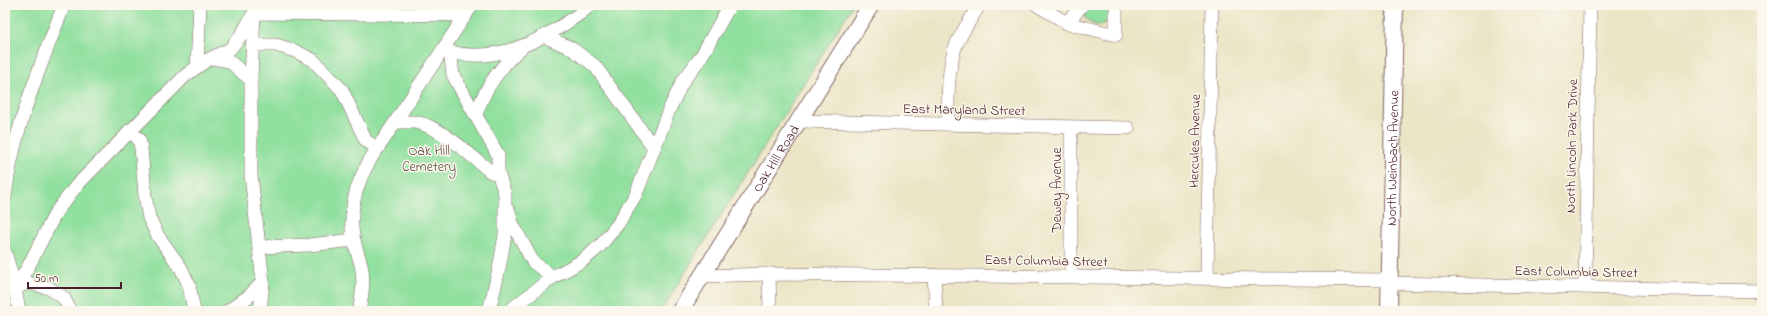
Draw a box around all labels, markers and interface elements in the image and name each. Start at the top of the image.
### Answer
street label: North Lincoln Park Drive [1561,78,1584,213]
street label: North Weinbach Avenue [1382,89,1405,226]
street label: Hercules Avenue [1184,93,1207,188]
street label: East Maryland Street [902,99,1026,123]
street label: Oak Hill Road [748,121,806,197]
park label: Oak Hill Cemetery [402,141,456,179]
street label: Dewey Avenue [1047,147,1069,234]
street label: East Columbia Street [984,250,1108,273]
street label: East Columbia Street [1514,261,1638,284]
scale bar [28,264,121,290]
text: 50 m [34,270,58,288]

